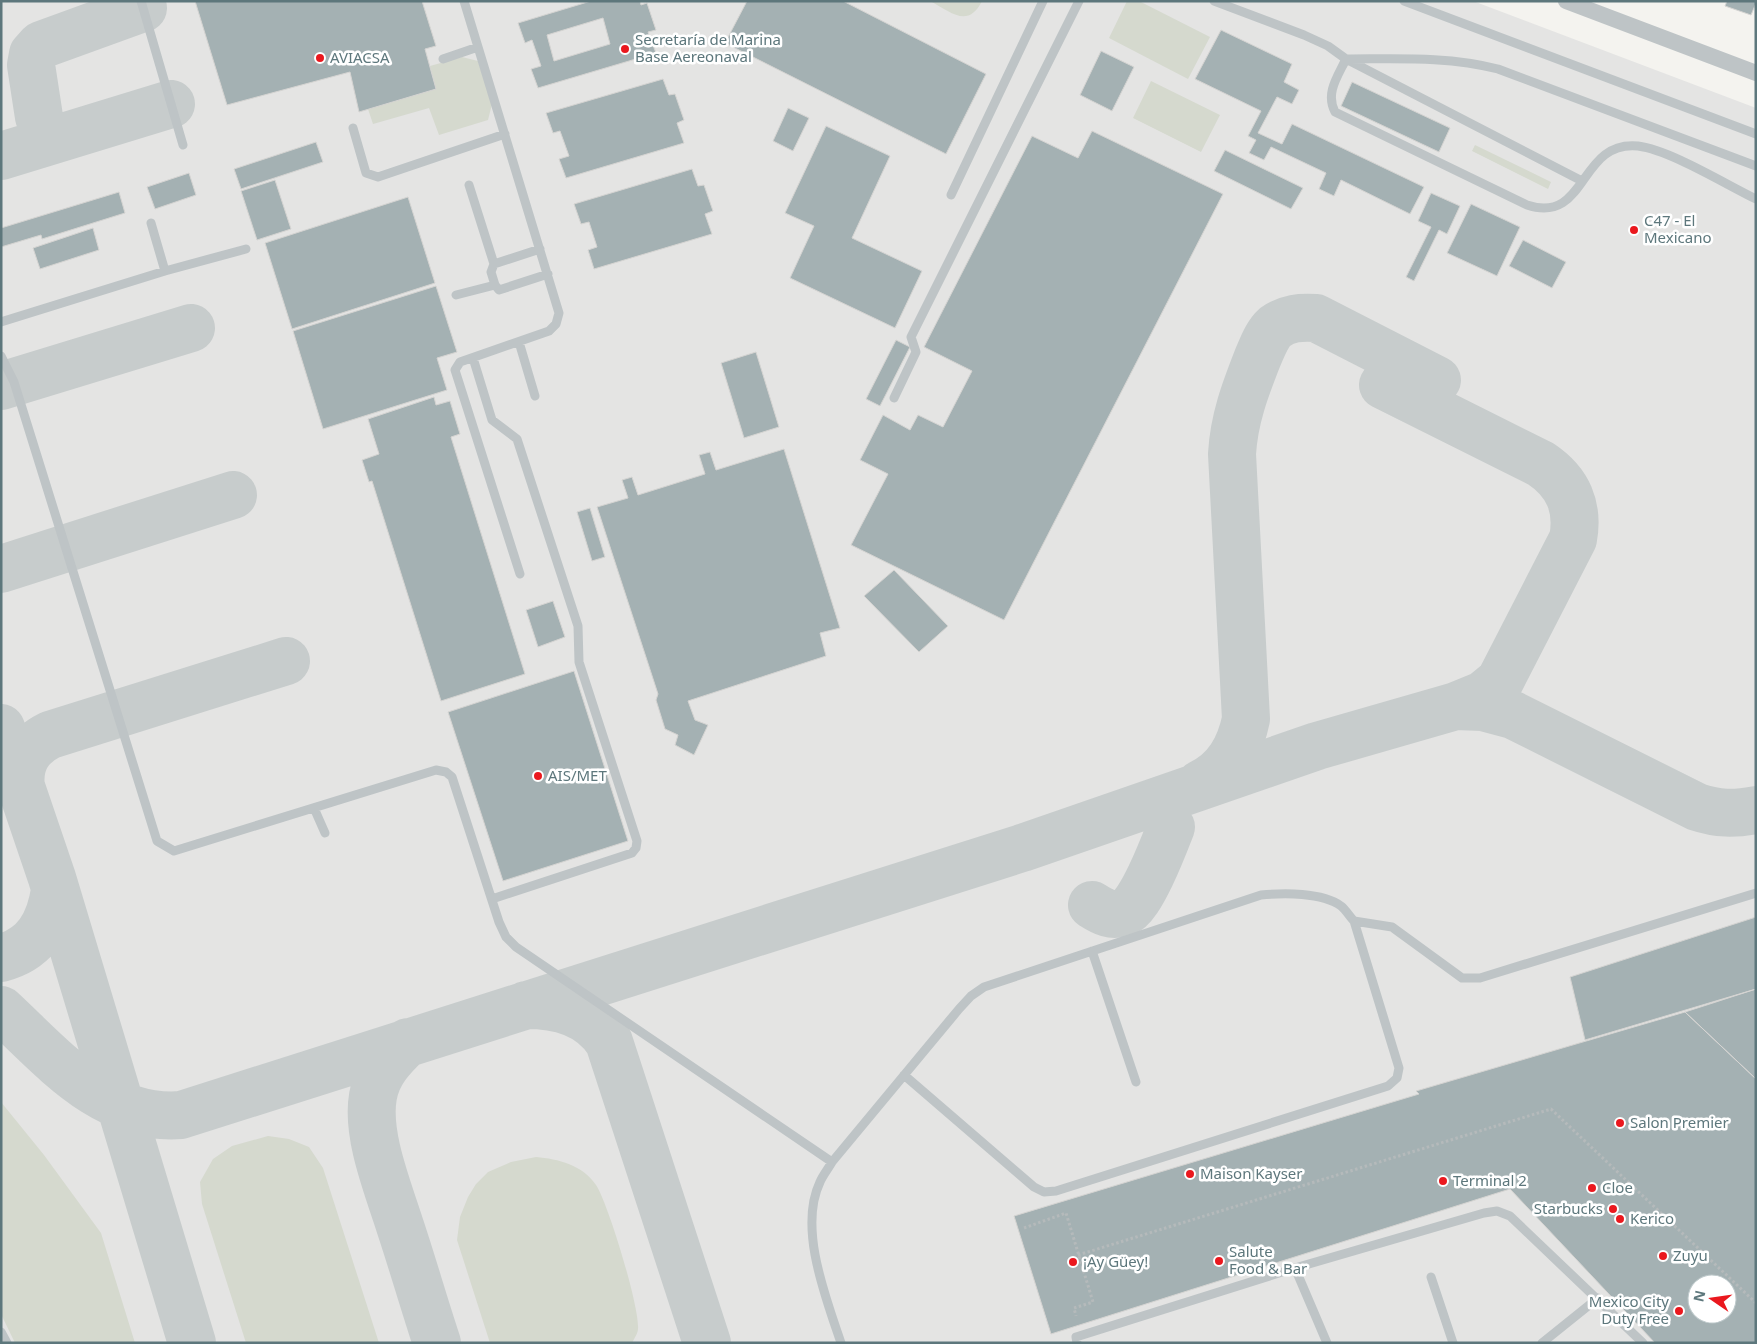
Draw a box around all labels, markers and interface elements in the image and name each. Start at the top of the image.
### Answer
place label: Secretaría de Marina Base Aereonaval [635,29,781,66]
marker: Secretaría de Marina Base Aereonaval [619,43,631,55]
place label: AVIACSA [330,47,390,67]
marker: AVIACSA [314,52,326,64]
place label: C47 - El Mexicano [1644,210,1712,247]
marker: C47 - El Mexicano [1628,224,1640,236]
place label: AIS/MET [548,765,607,785]
marker: AIS/MET [532,770,544,782]
place label: Salon Premier [1630,1112,1729,1132]
marker: Salon Premier [1614,1117,1626,1129]
place label: Maison Kayser [1200,1163,1303,1183]
marker: Maison Kayser [1184,1168,1196,1180]
place label: Terminal 2 [1453,1170,1527,1190]
marker: Terminal 2 [1437,1175,1449,1187]
place label: Cloe [1602,1177,1633,1197]
marker: Cloe [1586,1182,1598,1194]
place label: Starbucks [1534,1198,1603,1218]
marker: Starbucks [1607,1203,1619,1215]
place label: Kerico [1630,1208,1674,1228]
marker: Kerico [1614,1213,1626,1225]
place label: Salute Food & Bar [1229,1241,1307,1278]
place label: Zuyu [1673,1245,1708,1265]
marker: Zuyu [1657,1250,1669,1262]
place label: ¡Ay Güey! [1083,1251,1148,1271]
marker: Salute Food & Bar [1213,1255,1225,1267]
marker: ¡Ay Güey! [1067,1256,1079,1268]
north arrow [1687,1274,1737,1324]
text: N [1688,1288,1709,1304]
place label: Mexico City Duty Free [1589,1291,1669,1328]
marker: Mexico City Duty Free [1673,1305,1685,1317]

